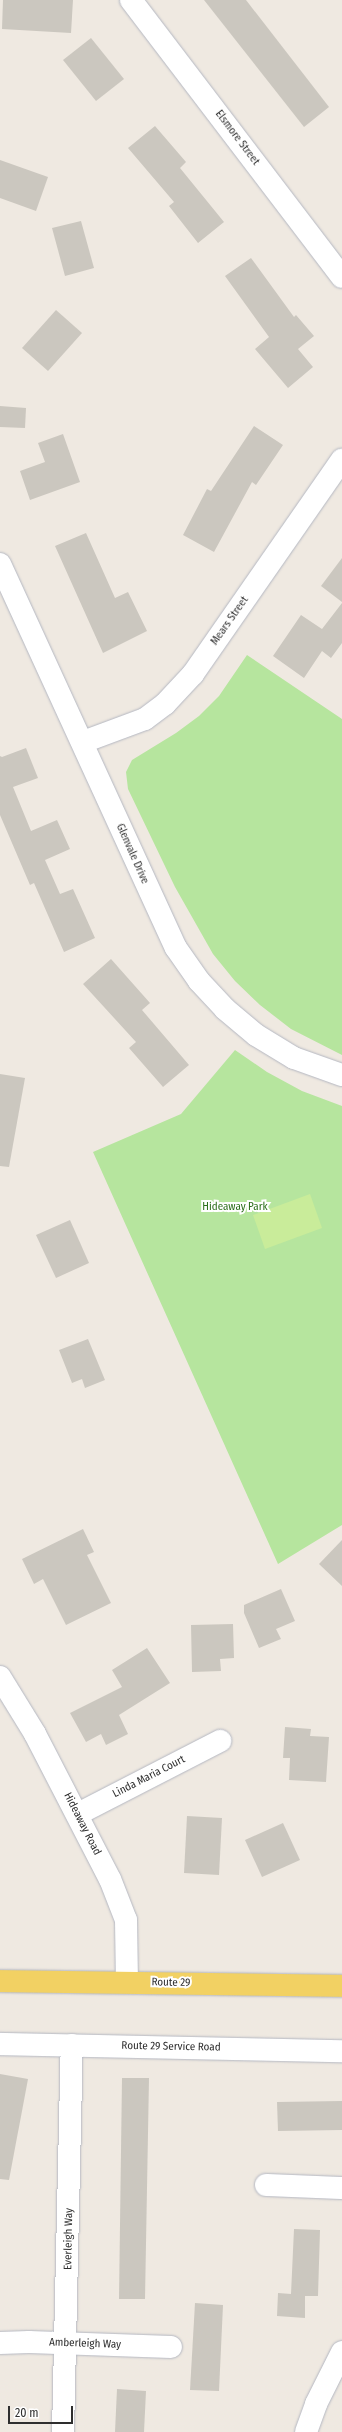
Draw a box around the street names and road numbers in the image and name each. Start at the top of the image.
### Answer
street label: Elsmore Street [212,108,262,168]
street label: Mears Street [208,594,252,648]
street label: Glenvale Drive [113,822,151,886]
street label: Linda Maria Court [111,1753,187,1801]
street label: Hideaway Road [61,1790,103,1858]
street label: Route 29 [151,1976,191,1990]
street label: Route 29 Service Road [121,2040,221,2054]
street label: Everleigh Way [62,2208,76,2270]
street label: Amberleigh Way [49,2336,121,2352]

